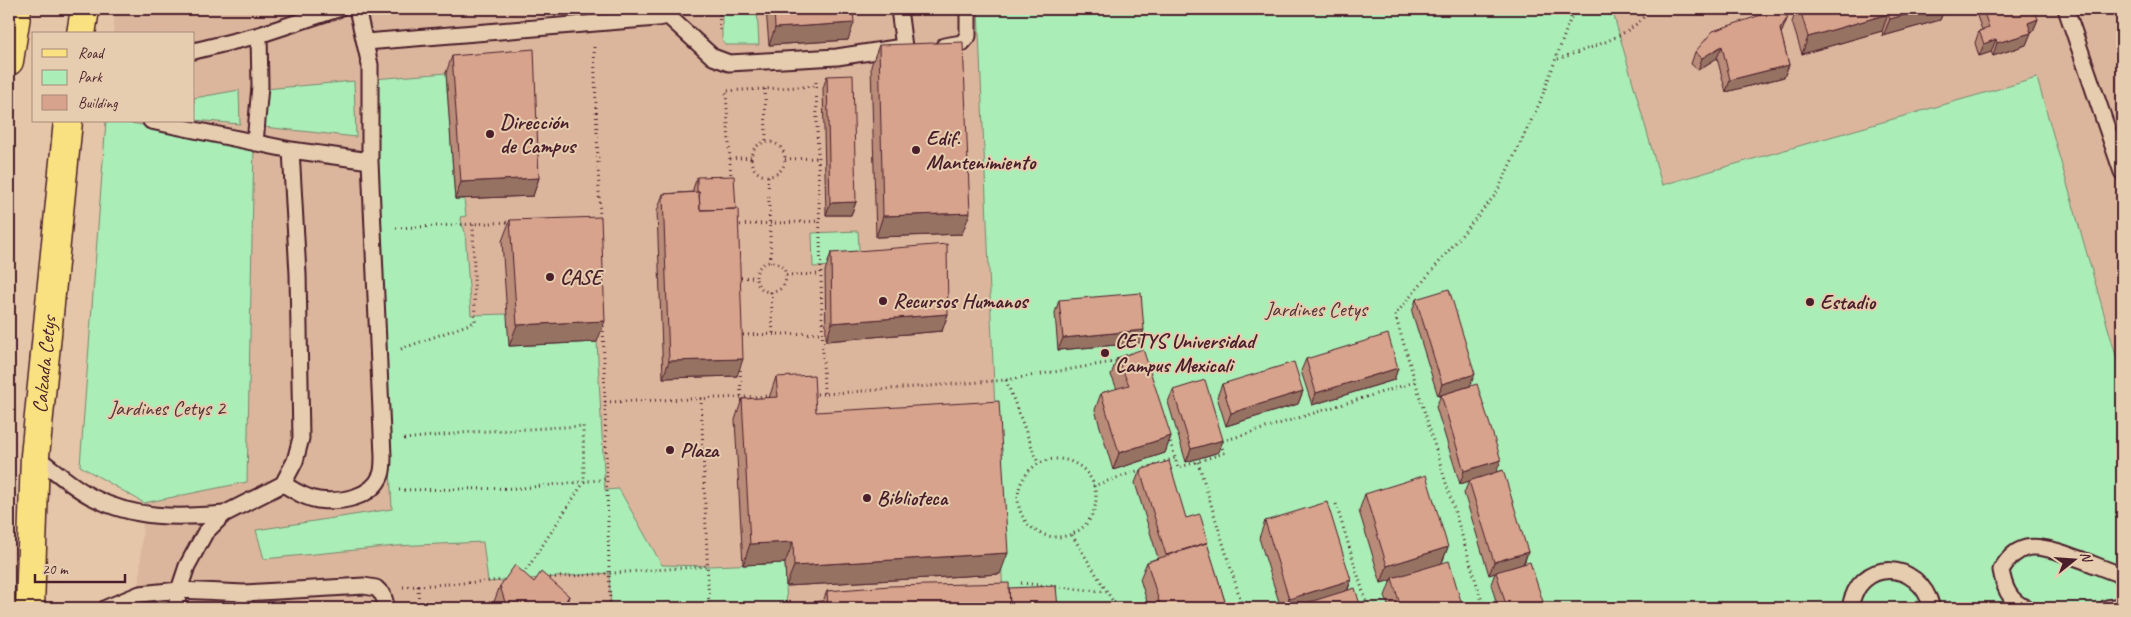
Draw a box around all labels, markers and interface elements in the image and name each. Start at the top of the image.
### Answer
legend [32,32,195,122]
text: Road [78,44,105,63]
text: Park [78,68,103,87]
text: Building [78,94,118,113]
place label: Dirección de Campus [500,109,578,159]
place label: Edif. Mantenimiento [926,125,1037,175]
marker: Dirección de Campus [484,128,496,140]
marker: Edif. Mantenimiento [910,144,922,156]
place label: CASE [560,264,604,290]
marker: CASE [544,271,556,283]
place label: Recursos Humanos [893,288,1030,314]
place label: Estadio [1820,289,1876,315]
marker: Recursos Humanos [877,295,889,307]
park label: Jardines Cetys [1264,296,1369,322]
marker: Estadio [1804,296,1816,308]
street label: Calzada Cetys [26,313,62,414]
place label: CETYS Universidad Campus Mexicali [1115,328,1258,378]
marker: CETYS Universidad Campus Mexicali [1099,347,1111,359]
park label: Jardines Cetys 2 [108,395,227,421]
place label: Plaza [680,437,720,463]
marker: Plaza [664,444,676,456]
place label: Biblioteca [877,485,949,511]
marker: Biblioteca [861,492,873,504]
north arrow [2048,534,2098,584]
text: N [2077,550,2096,565]
scale bar [35,552,125,584]
text: 20 m [42,560,69,579]

